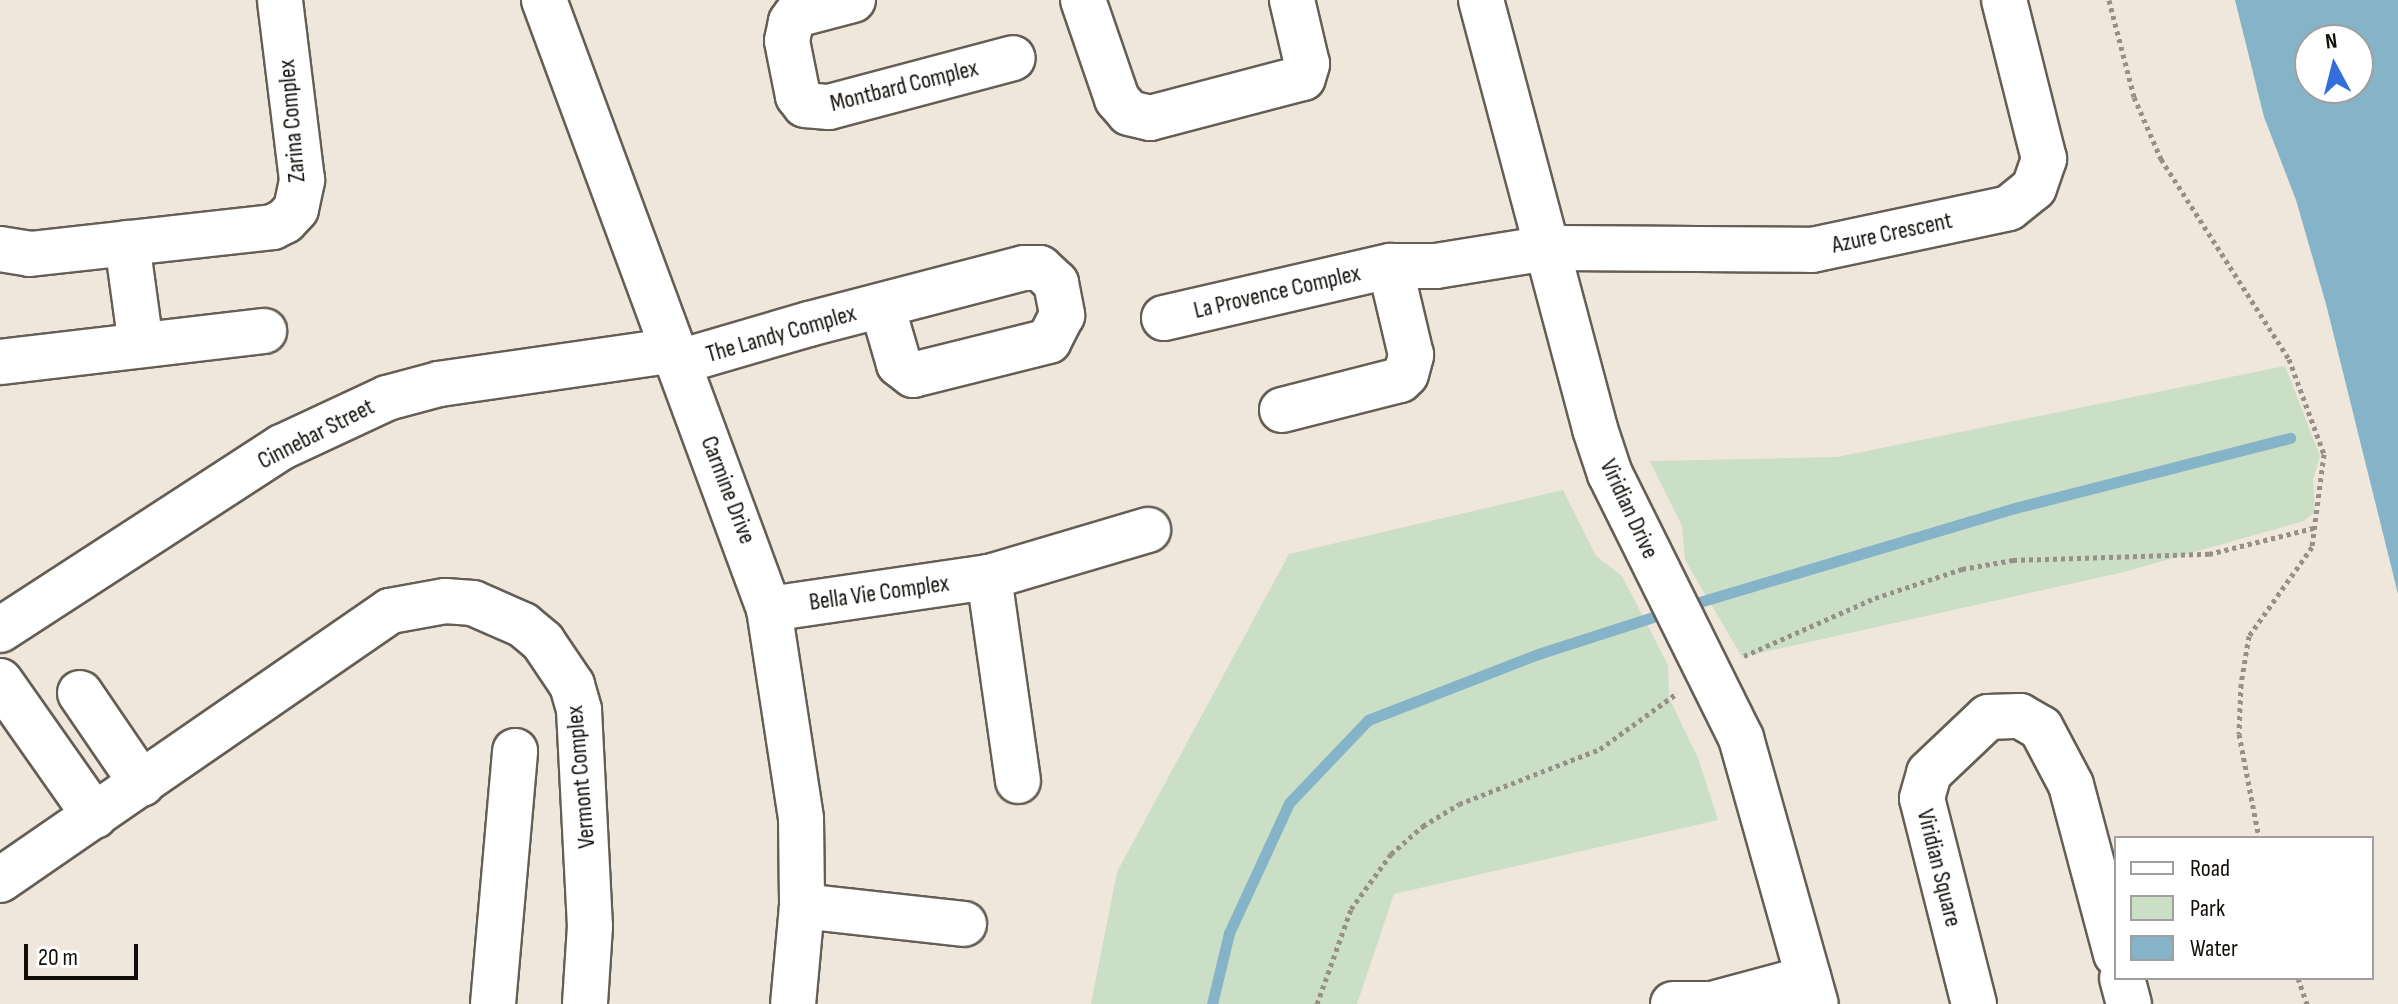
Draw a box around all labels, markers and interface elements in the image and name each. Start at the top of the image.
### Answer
north arrow [2294,24,2374,104]
text: N [2324,28,2339,56]
street label: Montbard Complex [827,54,981,118]
street label: Zarina Complex [272,58,312,184]
street label: Azure Crescent [1829,206,1955,260]
street label: La Provence Complex [1191,259,1363,325]
street label: The Landy Complex [703,299,859,369]
street label: Cinnebar Street [253,392,379,476]
street label: Carmine Drive [694,432,762,548]
street label: Viridian Drive [1593,455,1665,563]
street label: Bella Vie Complex [807,569,951,617]
street label: Vermont Complex [560,704,602,850]
street label: Viridian Square [1911,806,1967,930]
legend [2114,836,2374,980]
text: Road [2190,854,2230,883]
text: Park [2190,894,2225,923]
scale bar [28,928,142,978]
text: Water [2190,934,2238,963]
text: 20 m [38,943,78,972]

